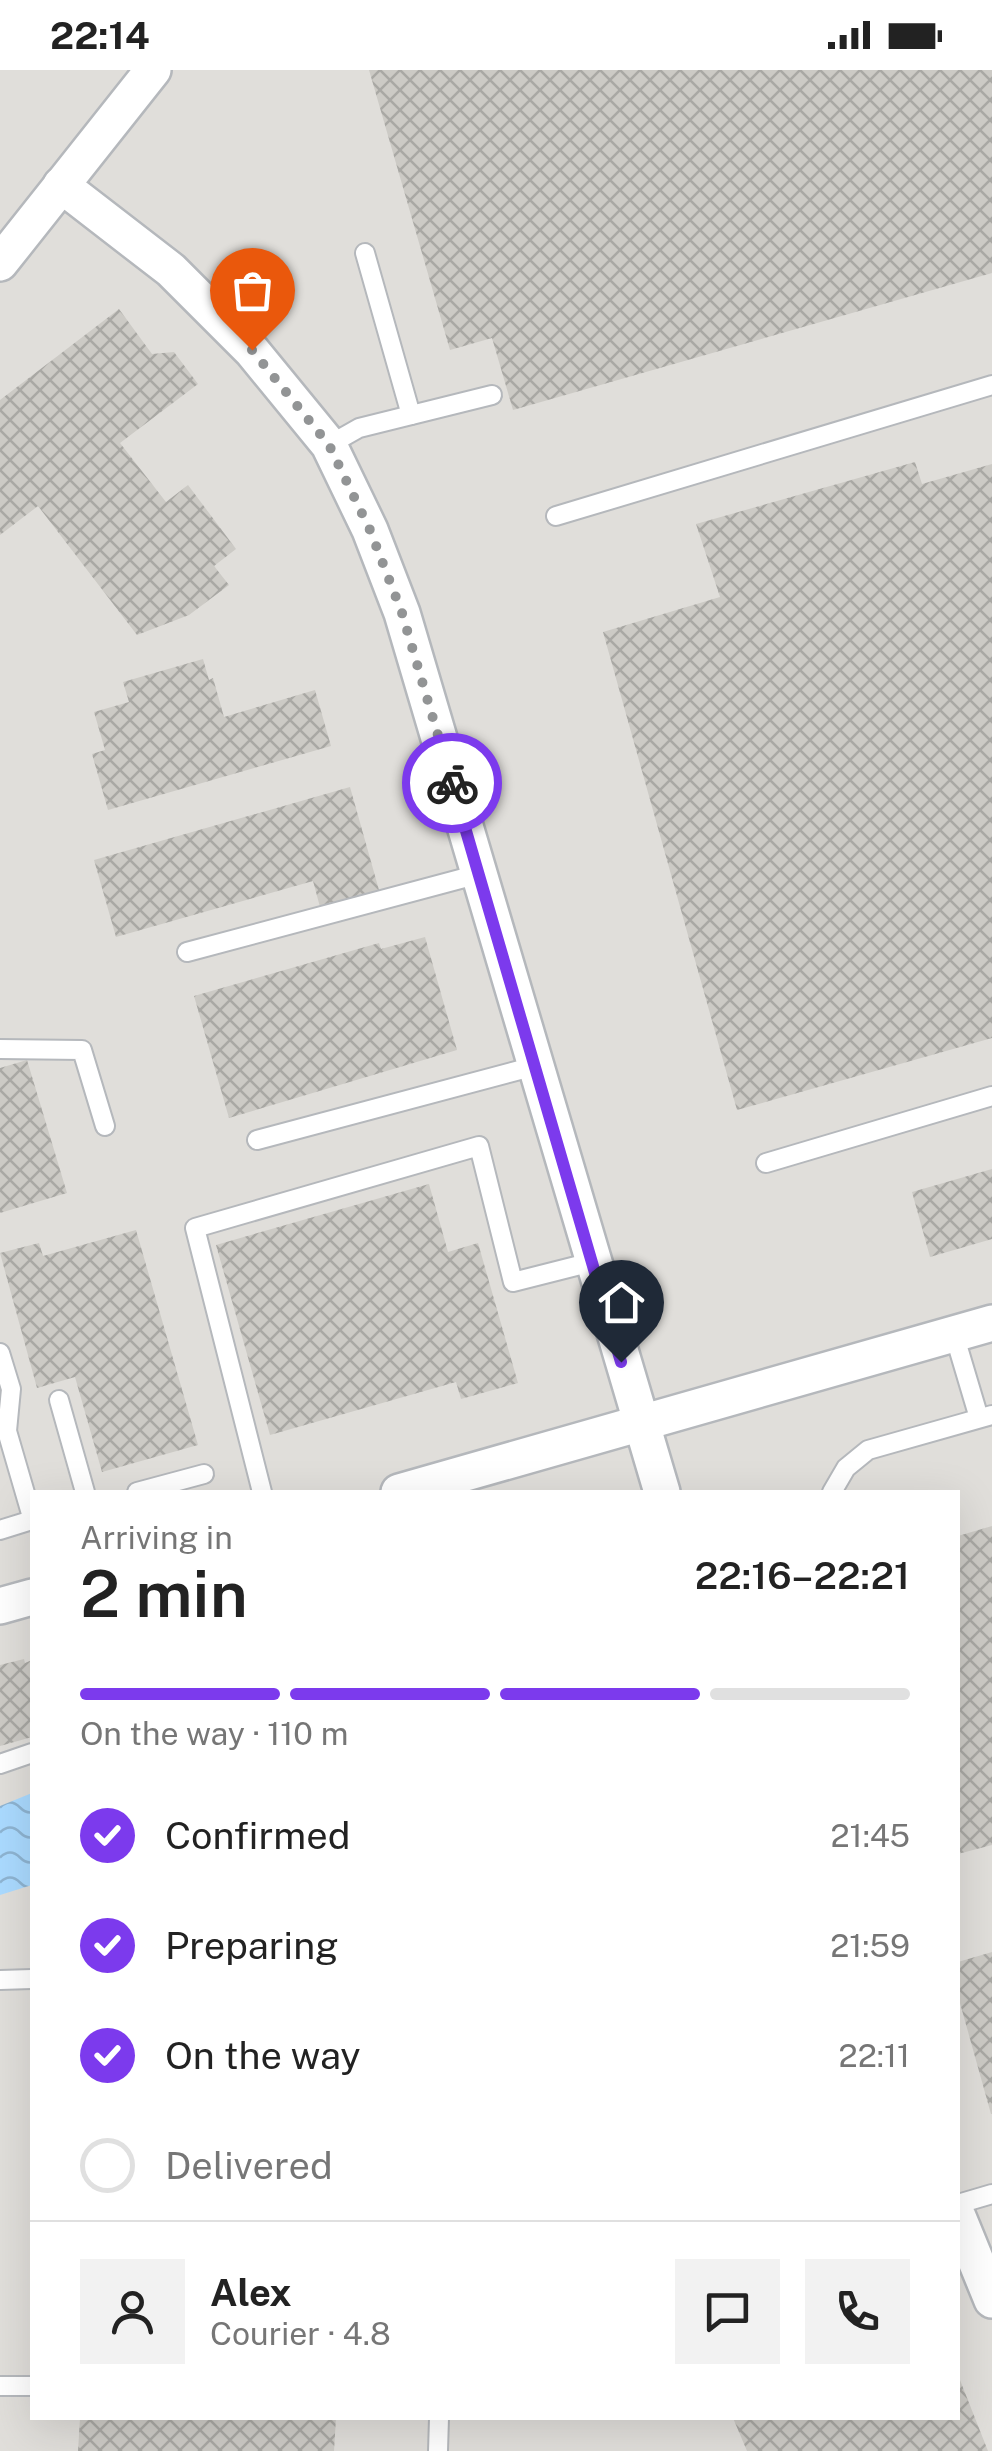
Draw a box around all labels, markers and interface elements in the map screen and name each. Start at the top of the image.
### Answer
text: 22:14 [50,13,150,58]
pin [210,248,295,351]
icon: bag [225,263,280,318]
courier [402,733,502,833]
icon: bike [425,756,480,811]
pin [579,1260,664,1363]
icon: home [594,1275,649,1330]
text: Arriving in [80,1519,233,1556]
text: 22:16–22:21 [695,1553,910,1598]
text: 2 min [80,1555,248,1632]
text: On the way · 110 m [80,1715,348,1752]
icon: check [80,1808,135,1863]
text: Confirmed [165,1813,350,1858]
text: 21:45 [831,1817,910,1854]
icon: check [80,1918,135,1973]
text: Preparing [165,1923,339,1968]
text: 21:59 [830,1927,910,1964]
icon: check [80,2028,135,2083]
text: On the way [165,2033,361,2078]
text: 22:11 [839,2037,910,2074]
text: Delivered [165,2143,333,2188]
button: person [80,2259,185,2364]
button: chat [675,2259,780,2364]
button: phone [805,2259,910,2364]
text: Alex [210,2270,292,2315]
text: Courier · 4.8 [210,2315,391,2352]

